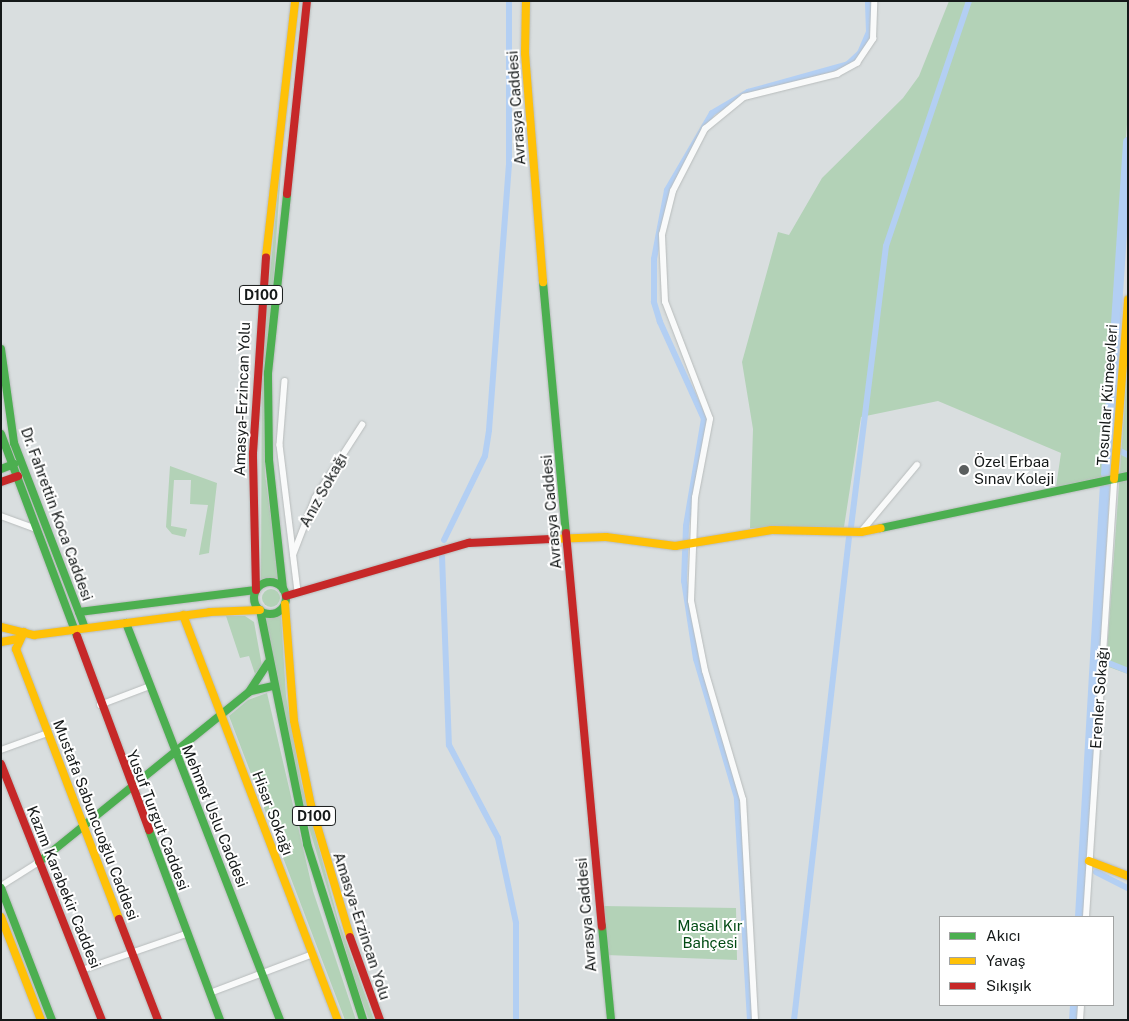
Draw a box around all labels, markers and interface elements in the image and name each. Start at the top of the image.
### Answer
street label: Avrasya Caddesi [503,50,529,166]
road number: D100 [238,284,284,306]
street label: Amasya-Erzincan Yolu [230,322,254,476]
street label: Tosunlar Kümeevleri [1093,324,1121,466]
street label: Dr. Fahrettin Koca Caddesi [17,425,97,603]
street label: Anız Sokağı [295,450,351,530]
place label: Özel Erbaa Sınav Koleji [974,452,1054,487]
street label: Avrasya Caddesi [537,454,565,570]
marker: Özel Erbaa Sınav Koleji [958,464,970,476]
street label: Erenler Sokağı [1086,646,1112,750]
street label: Mustafa Sabuncuoğlu Caddesi [49,717,143,923]
street label: Mehmet Uslu Caddesi [178,742,252,890]
street label: Yusuf Turgut Caddesi [123,747,193,893]
street label: Hisar Sokağı [249,768,297,858]
street label: Kazım Karabekir Caddesi [23,803,105,971]
road number: D100 [292,804,336,828]
street label: Amasya-Erzincan Yolu [330,850,394,1002]
street label: Avrasya Caddesi [572,857,600,973]
park label: Masal Kır Bahçesi [677,916,743,951]
legend [939,916,1114,1006]
text: Akıcı [986,927,1020,944]
text: Yavaş [986,952,1025,969]
text: Sıkışık [986,977,1032,994]

